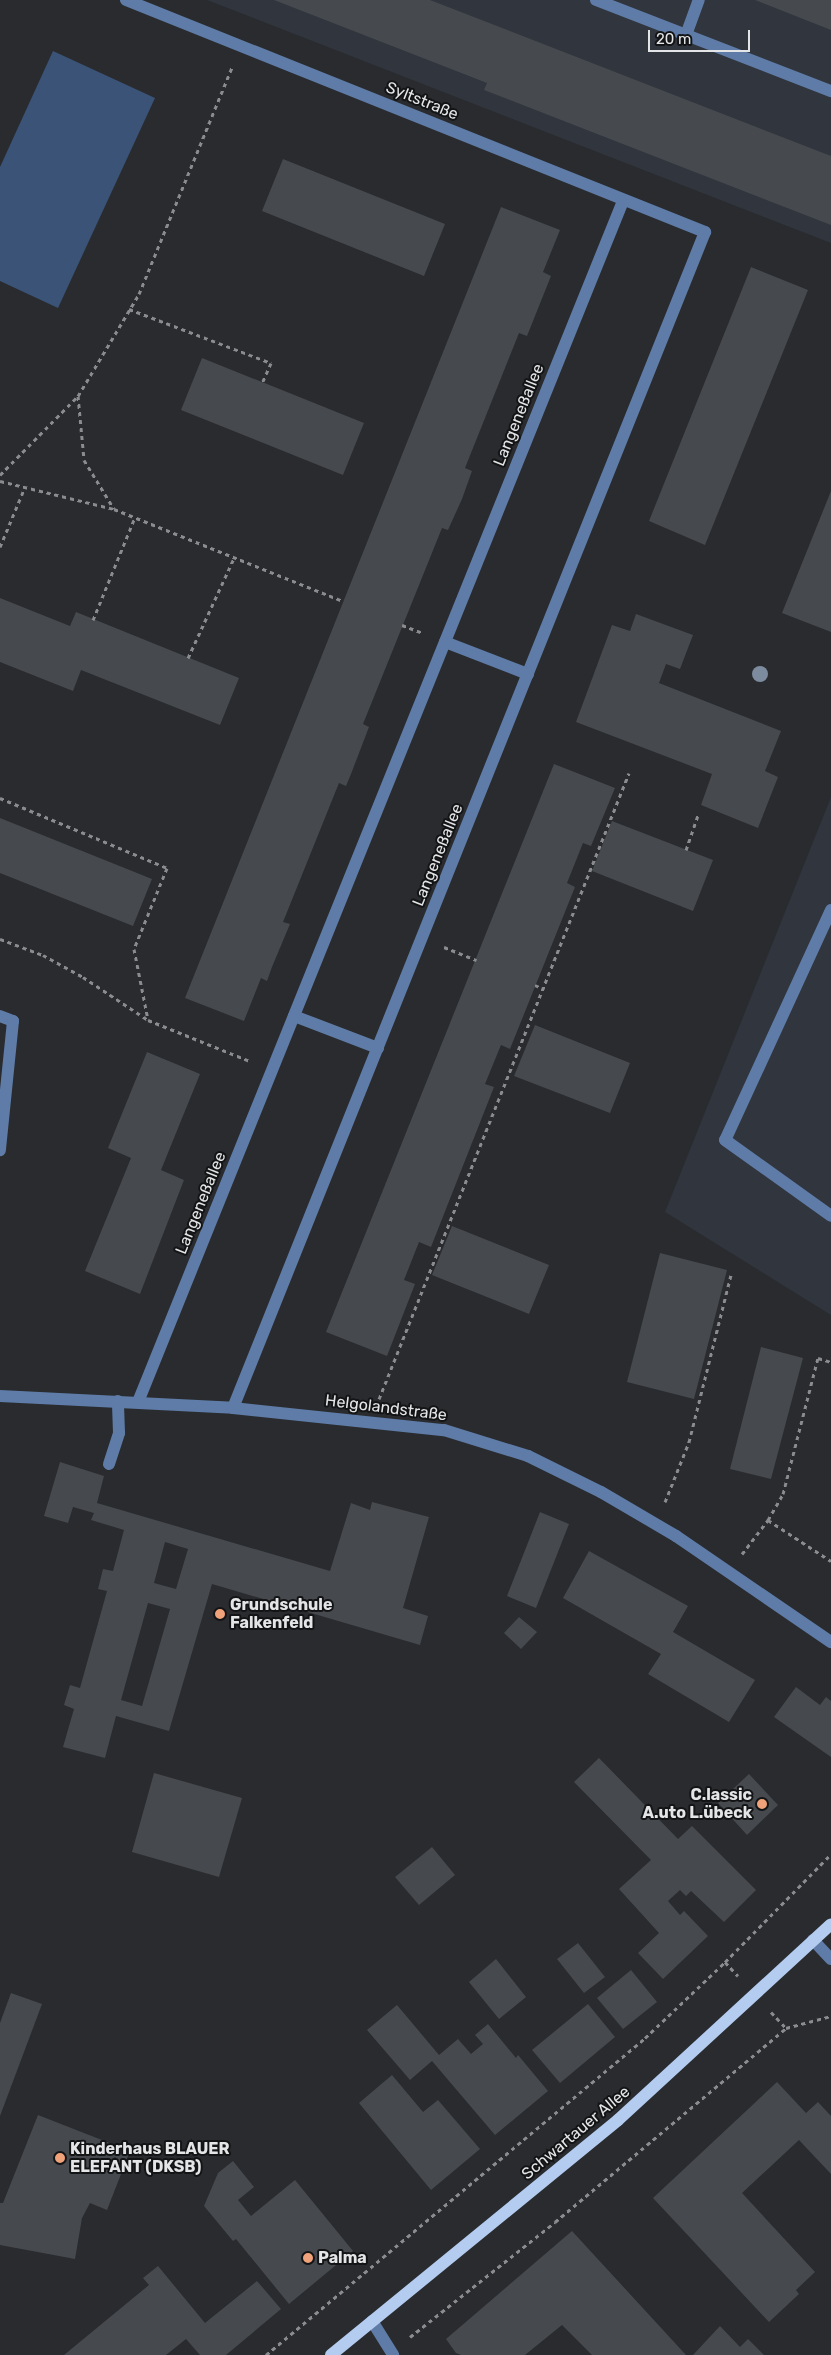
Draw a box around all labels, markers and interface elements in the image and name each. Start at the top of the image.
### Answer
scale bar [651,20,754,52]
text: 20 m [656,30,691,48]
street label: Syltstraße [383,78,461,124]
street label: Langeneßallee [490,361,548,469]
street label: Langeneßallee [409,801,467,909]
street label: Langeneßallee [172,1149,230,1257]
street label: Helgolandstraße [324,1391,448,1425]
place label: Grundschule Falkenfeld [230,1595,332,1633]
marker: Grundschule Falkenfeld [214,1608,226,1620]
place label: C.lassic A.uto L.übeck [642,1785,752,1823]
marker: C.lassic A.uto L.übeck [756,1798,768,1810]
street label: Schwartauer Allee [518,2082,634,2184]
place label: Kinderhaus BLAUER ELEFANT (DKSB) [70,2139,230,2177]
marker: Kinderhaus BLAUER ELEFANT (DKSB) [54,2152,66,2164]
place label: Palma [318,2248,367,2268]
marker: Palma [302,2252,314,2264]

